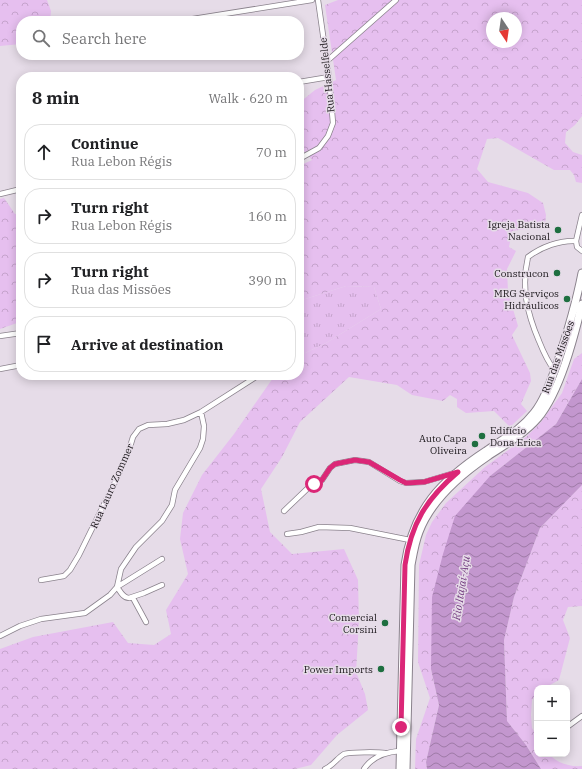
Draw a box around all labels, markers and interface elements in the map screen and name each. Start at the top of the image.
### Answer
north arrow [486,12,522,48]
search box [16,16,304,60]
icon: search [30,27,52,49]
text: Search here [62,29,147,48]
street label: Rua Hasselfelde [317,37,337,113]
text: 8 min [32,87,80,109]
text: Walk · 620 m [209,90,288,107]
text: Continue [71,134,138,153]
icon: ahead [33,141,55,163]
text: 70 m [256,144,287,161]
text: Rua Lebon Régis [71,153,172,170]
text: Turn right [71,198,149,217]
icon: right [33,205,55,227]
text: 160 m [248,208,287,225]
text: Rua Lebon Régis [71,217,172,234]
place label: Igreja Batista Nacional [488,218,551,243]
marker: Igreja Batista Nacional [553,225,563,235]
text: Turn right [71,262,149,281]
place label: Construcon [494,267,550,280]
marker: Construcon [552,268,562,278]
icon: right [33,269,55,291]
text: 390 m [248,272,287,289]
text: Rua das Missões [71,281,171,298]
place label: MRG Serviços Hidráulicos [494,287,559,312]
marker: MRG Serviços Hidráulicos [562,294,572,304]
street label: Rua das Missões [539,319,577,395]
icon: arrive [33,333,55,355]
text: Arrive at destination [71,335,223,354]
place label: Edifício Dona Erica [490,424,542,449]
marker: Edifício Dona Erica [477,431,487,441]
place label: Auto Capa Oliveira [419,432,468,457]
marker: Auto Capa Oliveira [470,439,480,449]
street label: Rua Lauro Zommer [87,441,137,530]
route start [305,475,323,493]
water label: Rio Itajaí-Açu [449,554,473,622]
place label: Comercial Corsini [329,611,377,636]
marker: Comercial Corsini [380,618,390,628]
place label: Power Imports [304,663,373,676]
marker: Power Imports [376,664,386,674]
map controls [534,685,570,757]
button: + [534,685,570,721]
route end [392,718,410,736]
button: − [534,721,570,757]

